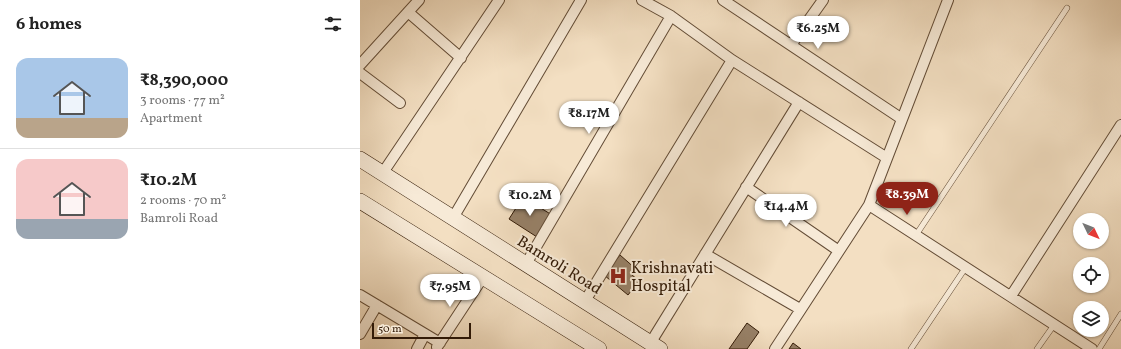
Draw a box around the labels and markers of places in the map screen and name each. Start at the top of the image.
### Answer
pin: ₹6.25M [785,16,851,50]
pin: ₹8.17M [556,101,622,135]
pin: ₹8.39M [874,182,940,216]
pin: ₹10.2M [497,183,563,217]
pin: ₹14.4M [753,194,819,228]
place label: Krishnavati Hospital [631,258,714,298]
hospital icon: Krishnavati Hospital [608,266,628,286]
pin: ₹7.95M [417,274,483,308]

